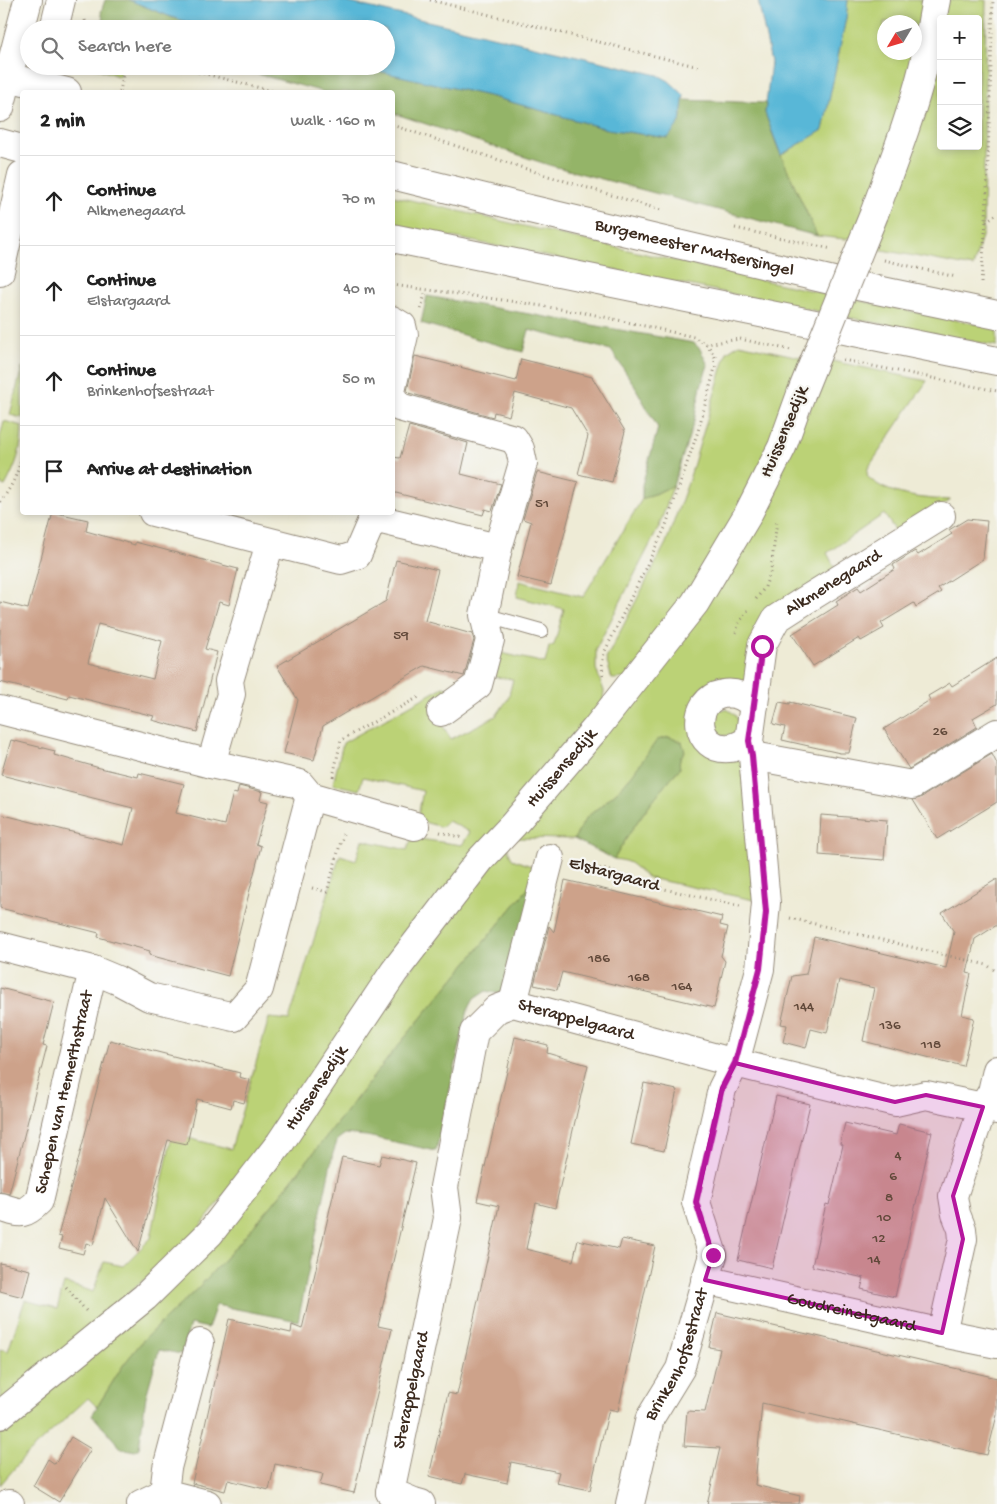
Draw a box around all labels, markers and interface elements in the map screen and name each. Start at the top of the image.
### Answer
north arrow [877,15,922,60]
map controls [937,15,982,150]
button: + [937,15,982,60]
search box [20,20,395,75]
icon: search [38,34,66,62]
text: Search here [78,36,172,59]
button: − [937,60,982,105]
button: layers [937,105,982,150]
text: 2 min [40,110,85,135]
text: Walk · 160 m [290,113,375,132]
text: Continue [87,180,156,203]
icon: ahead [40,187,68,215]
text: 70 m [342,191,375,210]
text: Alkmenegaard [87,203,184,222]
street label: Burgemeester Matsersingel [592,214,796,282]
text: Continue [87,270,156,293]
icon: ahead [40,277,68,305]
text: 40 m [343,281,375,300]
text: Elstargaard [87,293,169,312]
text: Continue [87,360,156,383]
icon: ahead [40,367,68,395]
text: 50 m [342,371,375,390]
street label: Huissensedijk [756,381,814,481]
text: Brinkenhofsestraat [87,383,213,402]
icon: arrive [40,457,68,485]
text: Arrive at destination [87,459,251,482]
house number: 51 [535,495,549,513]
street label: Alkmenegaard [781,544,887,621]
house number: 59 [393,627,409,645]
route start [751,635,774,658]
street label: Huissensedijk [522,723,603,812]
house number: 26 [933,723,948,741]
street label: Elstargaard [567,853,663,898]
house number: 186 [587,950,610,968]
house number: 168 [627,969,650,987]
house number: 164 [671,978,692,996]
street label: Schepen van Hemerthstraat [31,987,99,1196]
street label: Sterappelgaard [515,994,638,1046]
house number: 144 [793,998,814,1016]
house number: 136 [878,1017,901,1035]
house number: 118 [920,1036,941,1054]
street label: Huissensedijk [281,1040,353,1135]
house number: 4 [894,1147,902,1165]
house number: 6 [889,1168,897,1186]
house number: 8 [885,1189,893,1207]
house number: 10 [876,1209,892,1227]
house number: 12 [871,1230,886,1248]
route end [702,1244,725,1267]
house number: 14 [866,1251,881,1269]
street label: Brinkenhofsestraat [640,1284,714,1425]
street label: Goudreinetgaard [785,1288,919,1338]
street label: Sterappelgaard [389,1328,434,1451]

